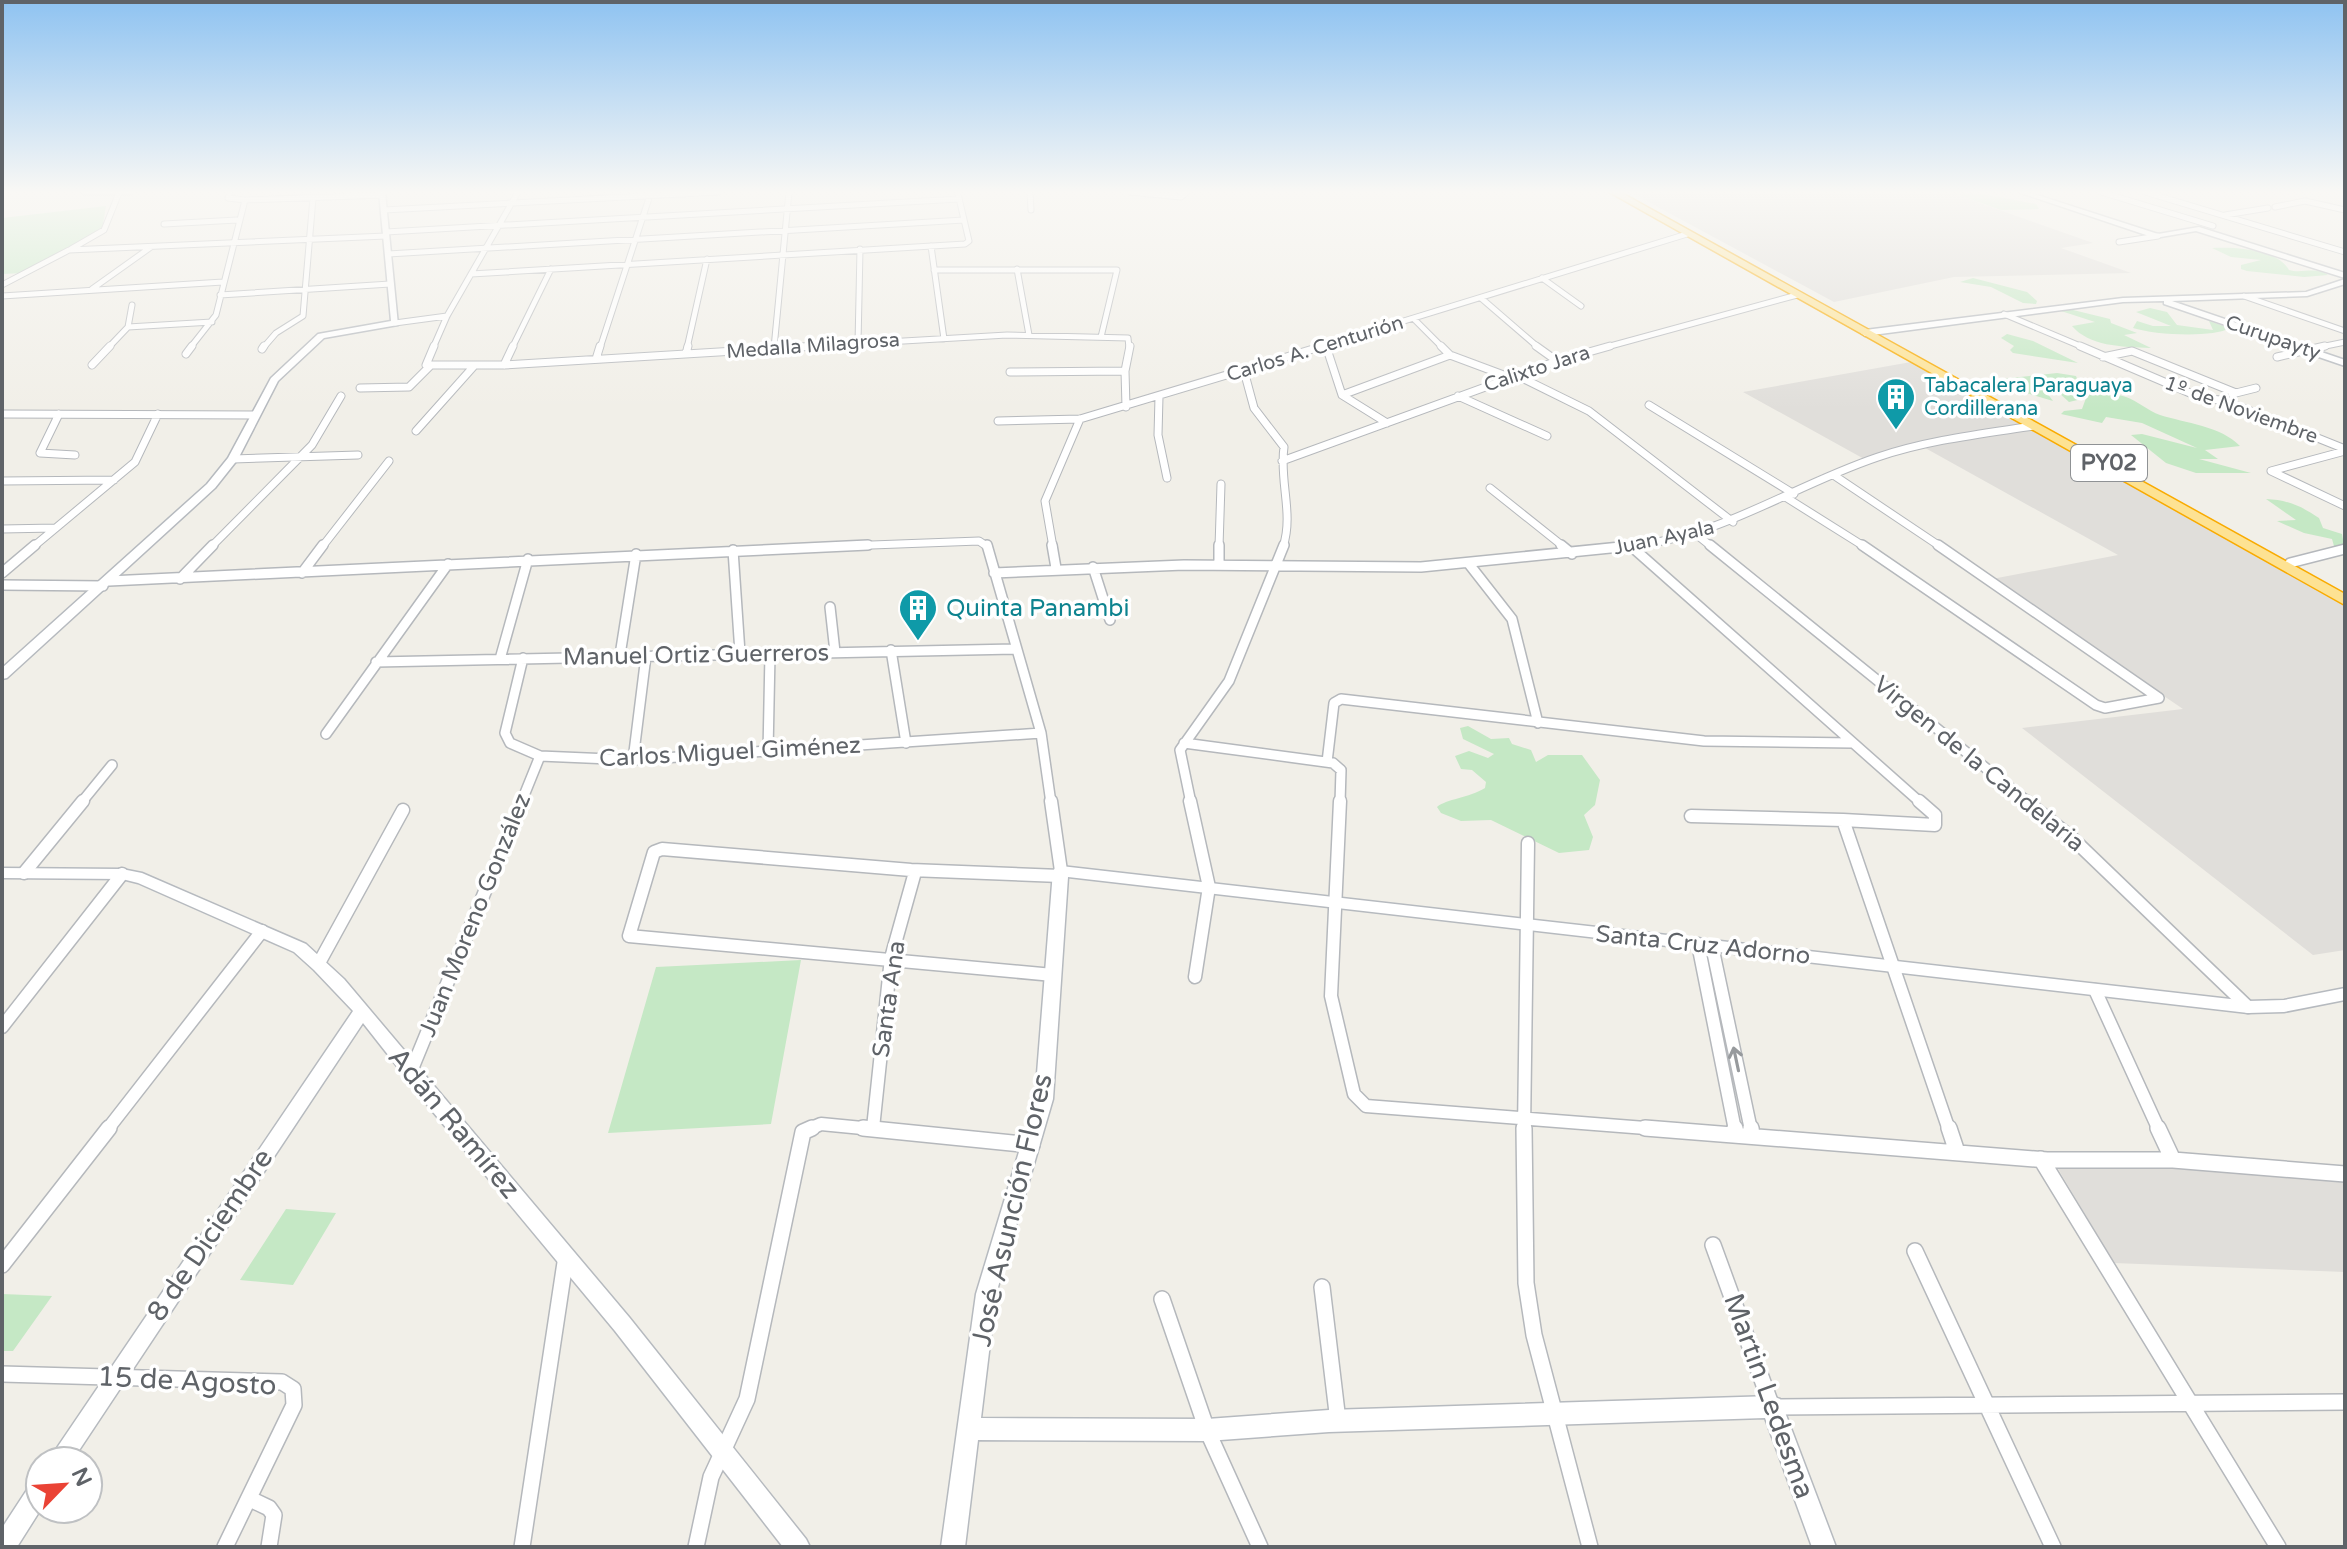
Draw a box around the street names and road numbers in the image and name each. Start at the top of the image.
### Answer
street label: Carlos A. Centurión [1224,311,1406,387]
street label: Curupayty [2222,311,2324,366]
street label: Medalla Milagrosa [725,328,901,364]
street label: Calixto Jara [1481,341,1593,397]
street label: 1º de Noviembre [2161,371,2321,449]
road number: PY02 [2071,445,2147,481]
street label: Juan Ayala [1611,516,1717,560]
street label: Manuel Ortiz Guerreros [563,638,829,672]
street label: Virgen de la Candelaria [1868,670,2090,858]
street label: Carlos Miguel Giménez [598,731,862,773]
street label: Juan Moreno González [413,789,537,1041]
street label: Santa Cruz Adorno [1594,919,1812,971]
street label: Santa Ana [866,939,912,1059]
street label: Adán Ramírez [381,1041,527,1205]
street label: José Asunción Flores [964,1070,1060,1350]
street label: 8 de Diciembre [140,1142,280,1328]
street label: Martin Ledesma [1716,1289,1822,1503]
street label: 15 de Agosto [97,1359,277,1403]

